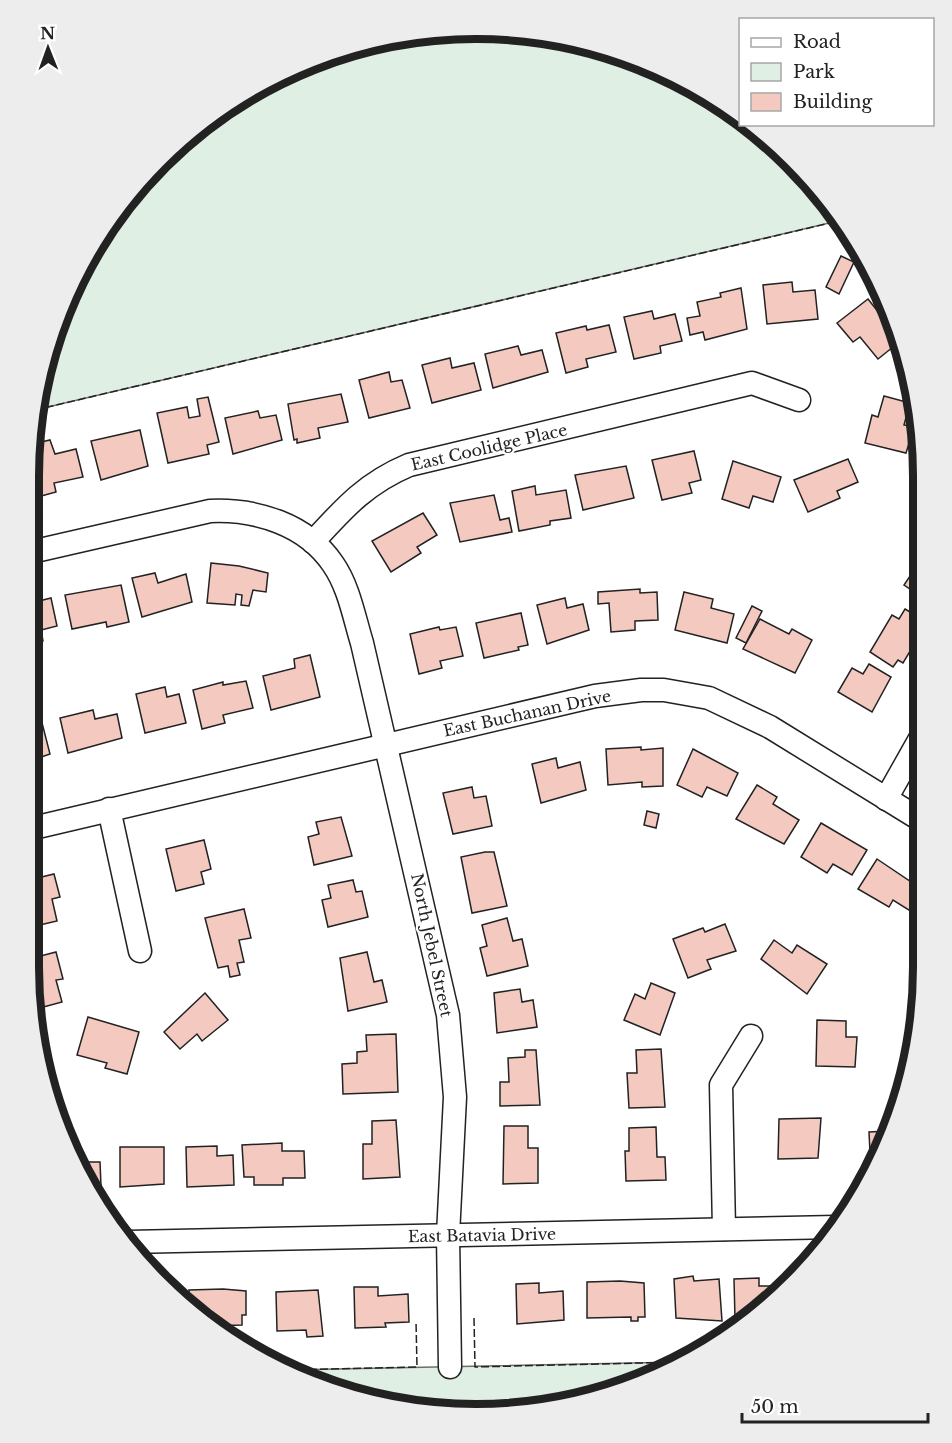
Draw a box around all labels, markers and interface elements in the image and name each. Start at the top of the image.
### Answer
north arrow [18,18,78,78]
legend [739,18,934,126]
text: N [40,23,55,43]
text: Road [793,31,841,53]
text: Park [793,61,835,83]
text: Building [793,91,872,113]
street label: East Coolidge Place [409,419,569,475]
street label: East Buchanan Drive [441,685,613,741]
street label: North Jebel Street [407,871,457,1019]
street label: East Batavia Drive [408,1224,556,1246]
scale bar [742,1386,928,1424]
text: 50 m [751,1396,799,1418]

